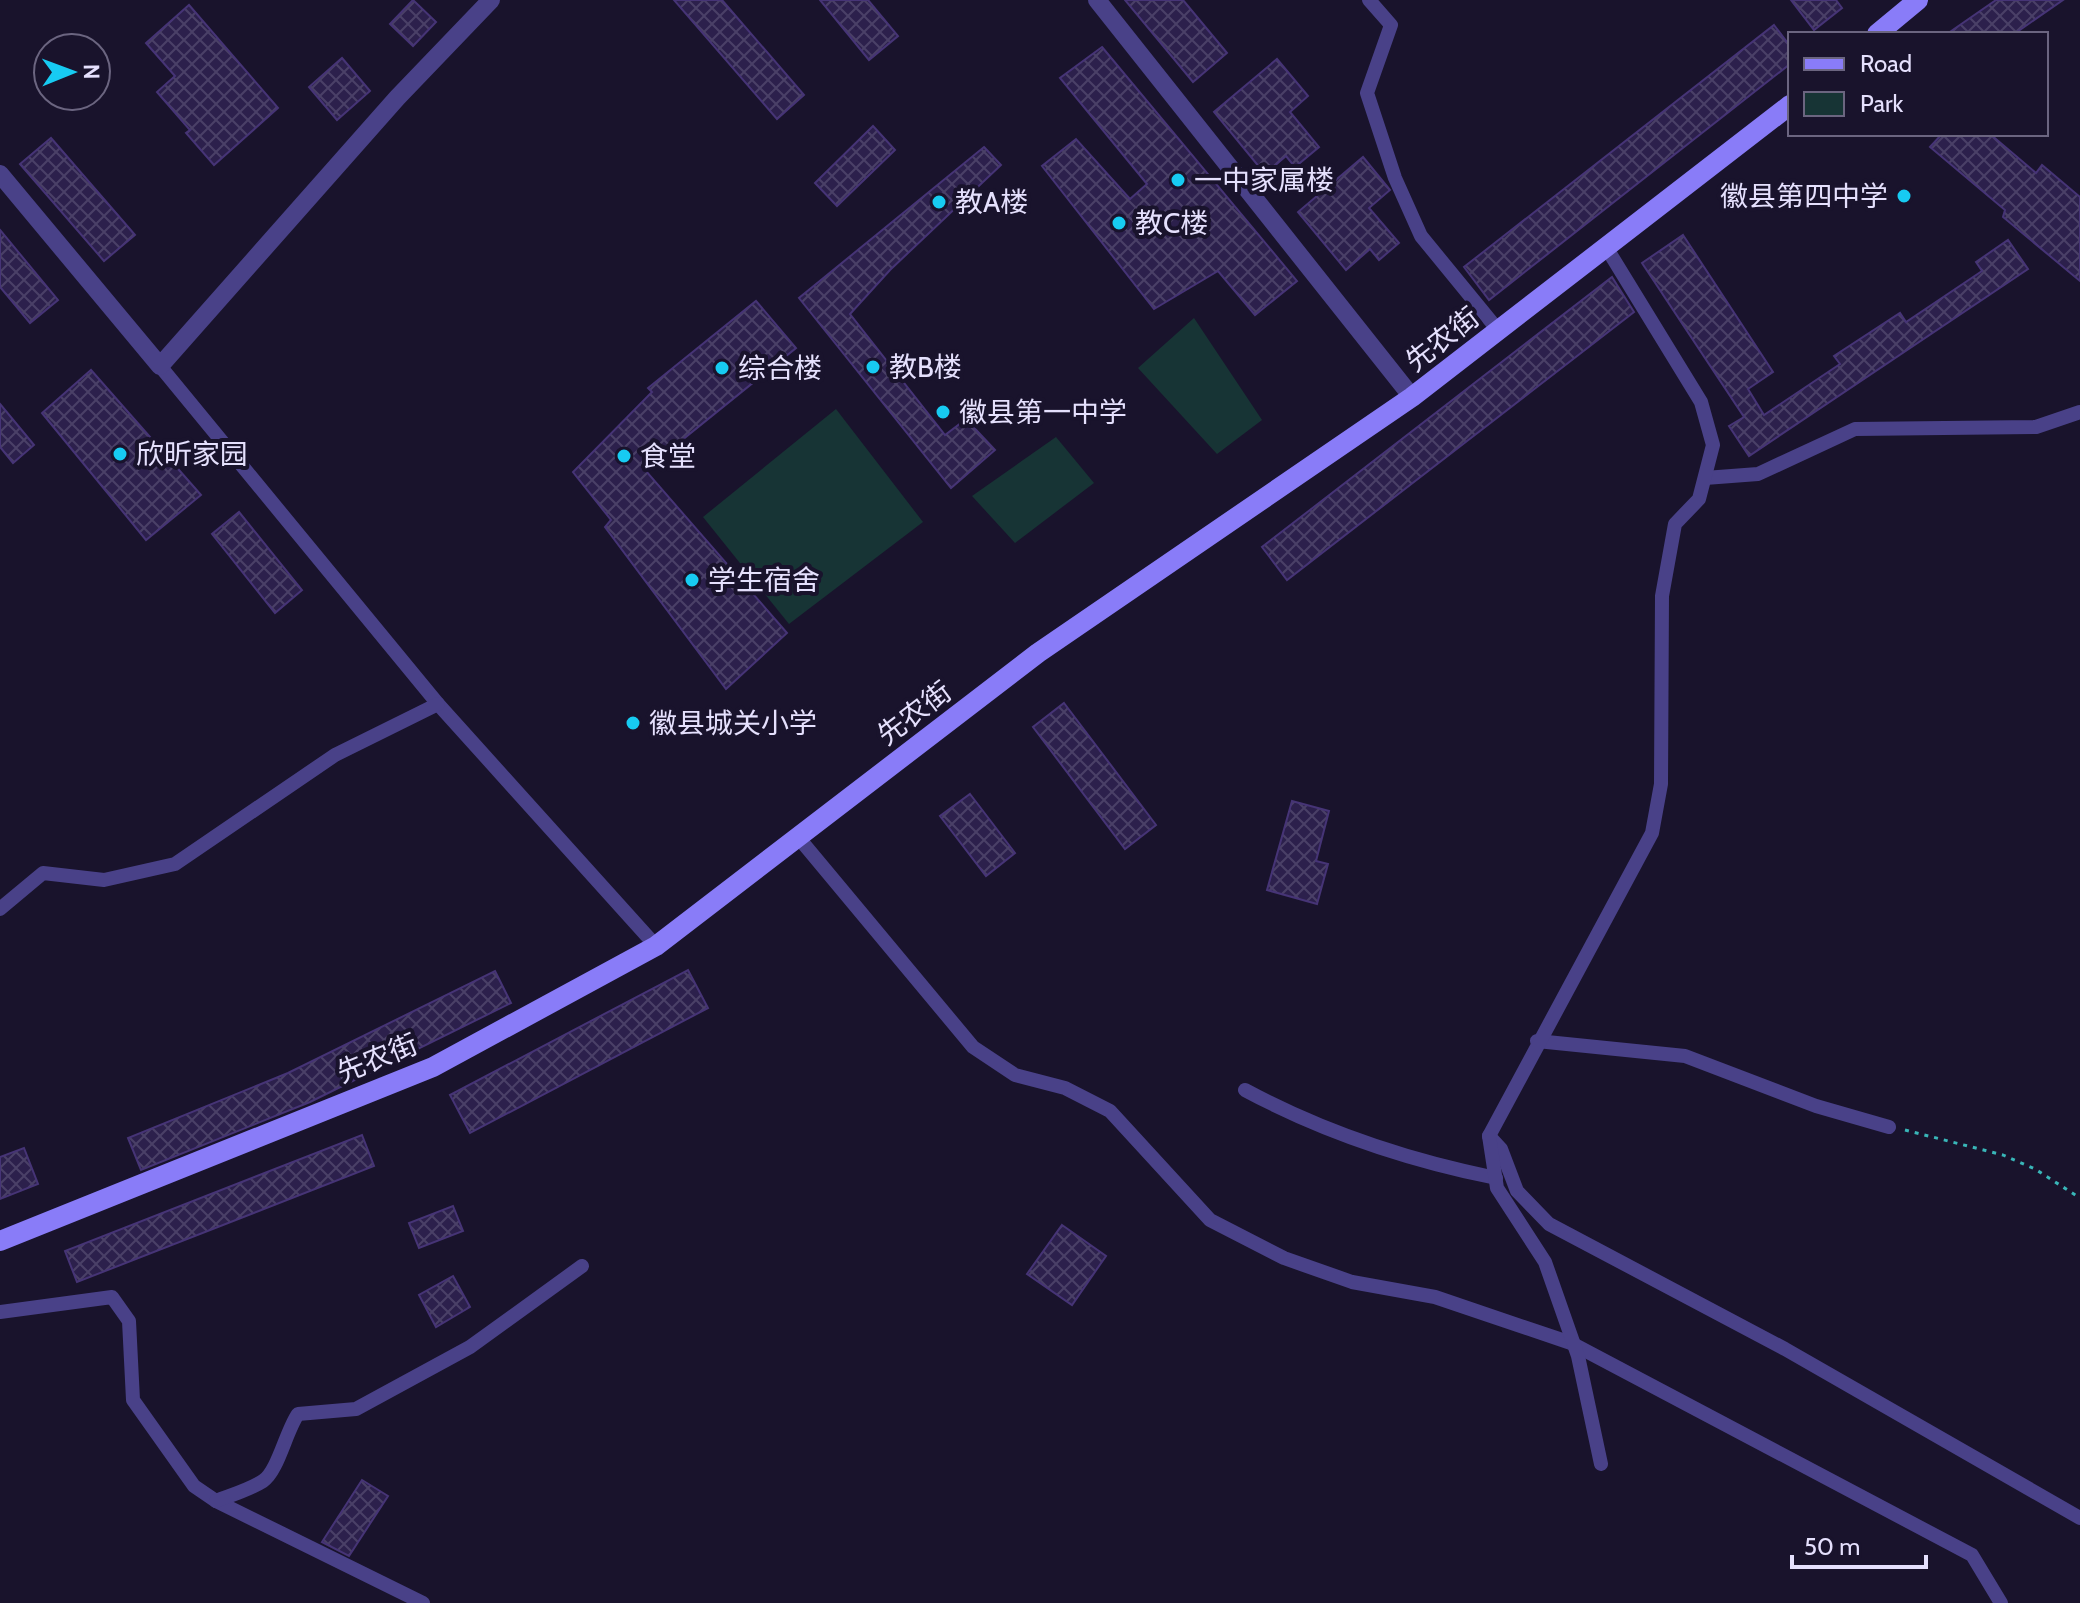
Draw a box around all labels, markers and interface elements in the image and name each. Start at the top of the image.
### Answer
north arrow [32,32,112,112]
legend [1788,32,2048,136]
text: Road [1860,49,1912,78]
text: N [78,64,105,80]
text: Park [1860,89,1903,118]
place label: 一中家属楼 [1194,163,1334,197]
marker: 一中家属楼 [1169,171,1187,189]
place label: 徽县第四中学 [1720,179,1888,213]
place label: 教A楼 [955,185,1028,219]
marker: 徽县第四中学 [1895,187,1913,205]
marker: 教A楼 [930,193,948,211]
place label: 教C楼 [1135,206,1208,240]
marker: 教C楼 [1110,214,1128,232]
street label: 先农街 [1398,300,1486,378]
place label: 教B楼 [889,350,962,384]
place label: 综合楼 [738,351,822,385]
marker: 教B楼 [864,358,882,376]
marker: 综合楼 [713,359,731,377]
place label: 徽县第一中学 [959,395,1127,429]
marker: 徽县第一中学 [934,403,952,421]
place label: 欣昕家园 [136,437,248,471]
place label: 食堂 [640,439,696,473]
marker: 欣昕家园 [111,445,129,463]
marker: 食堂 [615,447,633,465]
place label: 学生宿舍 [708,563,820,597]
marker: 学生宿舍 [683,571,701,589]
street label: 先农街 [870,674,958,752]
place label: 徽县城关小学 [649,706,817,740]
marker: 徽县城关小学 [624,714,642,732]
street label: 先农街 [332,1027,422,1089]
scale bar [1792,1519,1926,1569]
text: 50 m [1804,1532,1860,1561]

